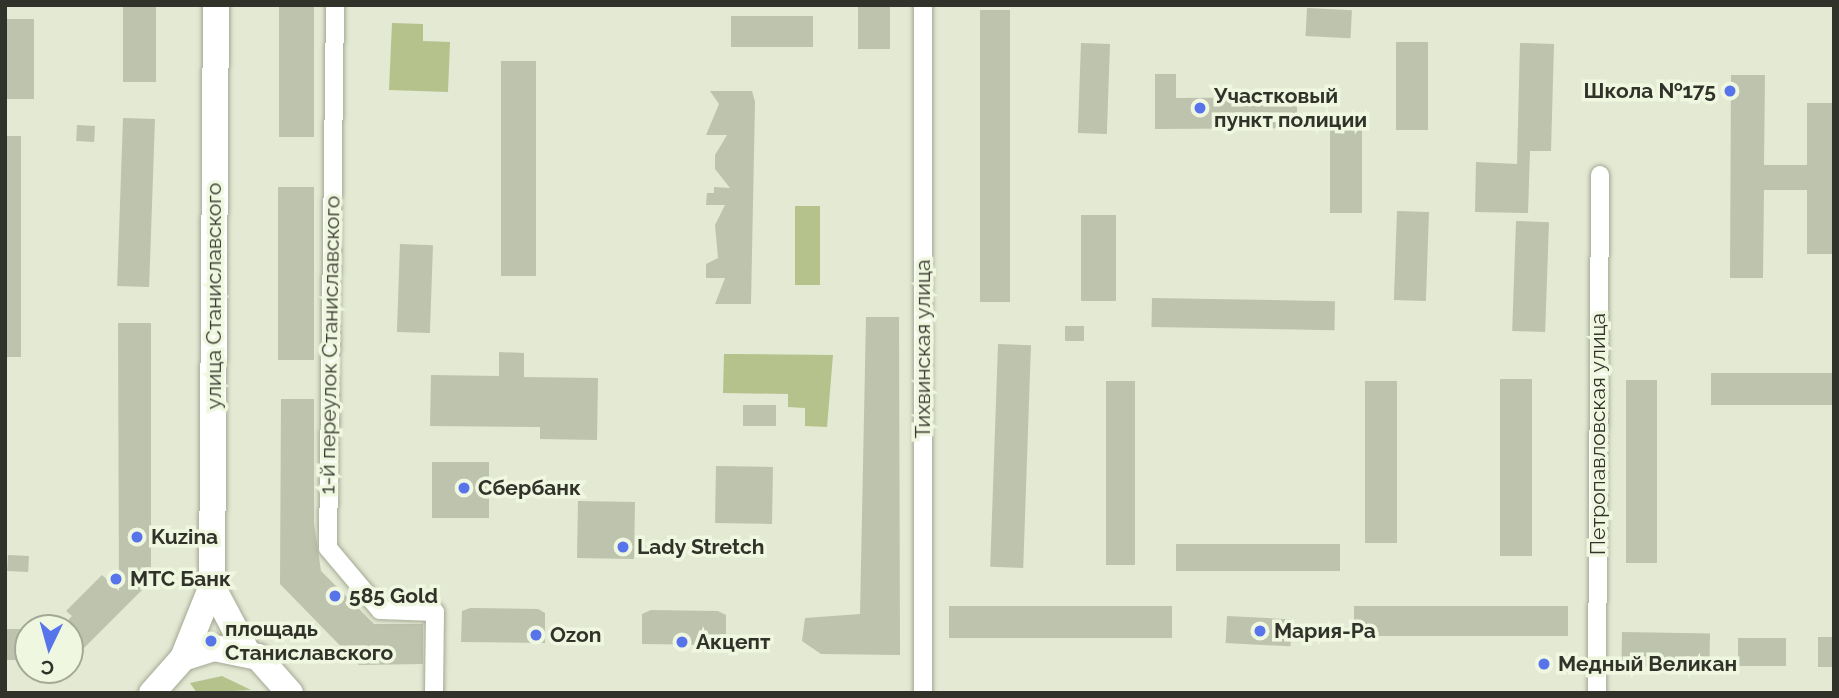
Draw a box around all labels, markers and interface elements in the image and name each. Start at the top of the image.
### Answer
place label: Школа №175 [1584,78,1716,104]
place label: Участковый пункт полиции [1214,83,1367,133]
marker: Школа №175 [1722,83,1738,99]
marker: Участковый пункт полиции [1192,100,1208,116]
street label: улица Станиславского [201,183,227,409]
street label: 1-й переулок Станиславского [315,195,345,495]
street label: Тихвинская улица [910,259,936,439]
street label: Петропавловская улица [1585,313,1611,555]
place label: Сбербанк [478,475,581,501]
marker: Сбербанк [456,480,472,496]
place label: Kuzina [151,524,218,550]
marker: Kuzina [129,529,145,545]
place label: Lady Stretch [637,534,765,560]
marker: Lady Stretch [615,539,631,555]
place label: МТС Банк [130,566,231,592]
marker: МТС Банк [108,571,124,587]
place label: 585 Gold [349,583,438,609]
marker: 585 Gold [327,588,343,604]
north arrow [14,614,84,684]
place label: площадь Станиславского [225,616,393,666]
place label: Мария-Ра [1274,618,1376,644]
place label: Ozon [550,622,601,648]
marker: Мария-Ра [1252,623,1268,639]
marker: Ozon [528,627,544,643]
place label: Акцепт [696,629,770,655]
marker: площадь Станиславского [203,633,219,649]
marker: Акцепт [674,634,690,650]
place label: Медный Великан [1558,651,1737,677]
text: С [40,656,55,679]
marker: Медный Великан [1536,656,1552,672]

